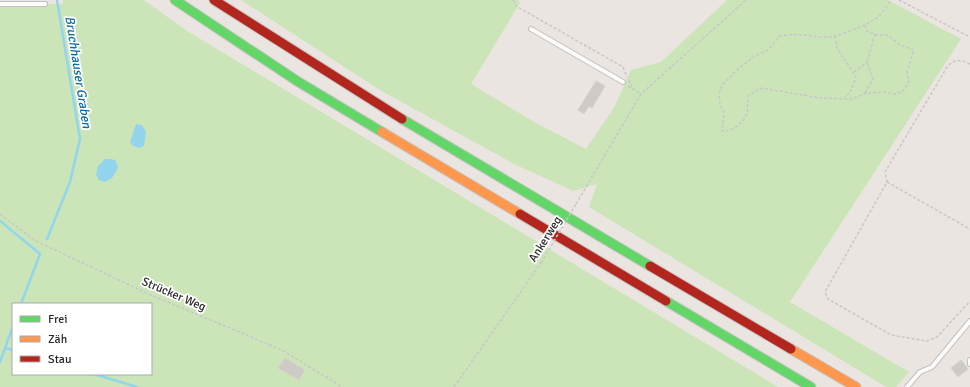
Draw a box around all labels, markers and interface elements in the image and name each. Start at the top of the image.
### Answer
water label: Bruchhauser Graben [61,15,95,130]
street label: Ankerweg [525,214,565,265]
street label: Strücker Weg [139,274,208,315]
legend [12,303,152,375]
text: Frei [48,312,67,327]
text: Zäh [48,332,67,347]
text: Stau [48,352,72,367]

